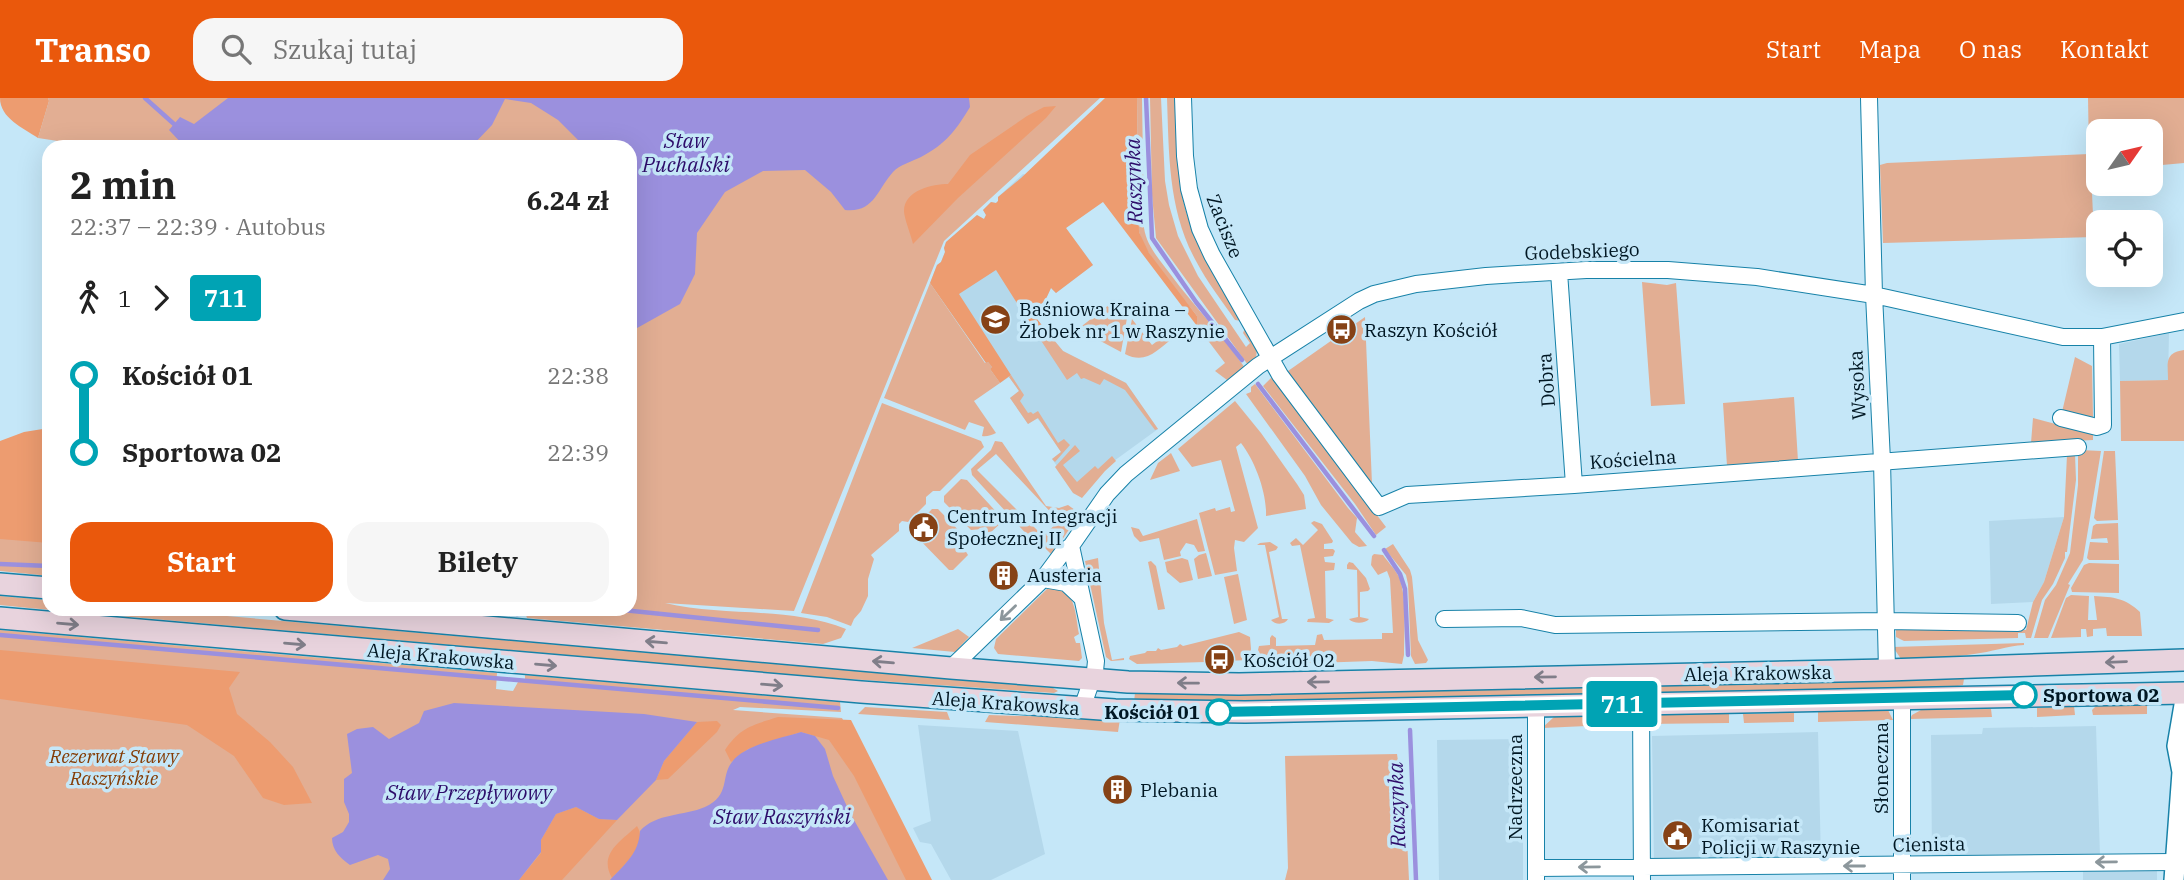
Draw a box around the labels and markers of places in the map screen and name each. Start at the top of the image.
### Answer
place label: Baśniowa Kraina – Żłobek nr 1 w Raszynie [1019,297,1225,343]
school or university icon: Baśniowa Kraina – Żłobek nr 1 w Raszynie [979,303,1013,337]
bus stop icon: Raszyn Kościół [1324,313,1358,347]
place label: Raszyn Kościół [1364,318,1498,342]
place label: Centrum Integracji Społecznej II [947,504,1118,550]
public building icon: Centrum Integracji Społecznej II [907,510,941,544]
building icon: Austeria [987,558,1021,592]
place label: Austeria [1027,563,1102,587]
bus stop icon: Kościół 02 [1203,643,1237,677]
place label: Kościół 02 [1243,648,1336,672]
marker: Sportowa 02 [2011,682,2037,708]
place label: Sportowa 02 [2043,683,2160,707]
marker: Kościół 01 [1206,699,1232,725]
place label: Kościół 01 [1104,700,1200,724]
building icon: Plebania [1100,773,1134,807]
place label: Plebania [1140,778,1218,802]
place label: Komisariat Policji w Raszynie [1701,813,1860,859]
public building icon: Komisariat Policji w Raszynie [1661,819,1695,853]

